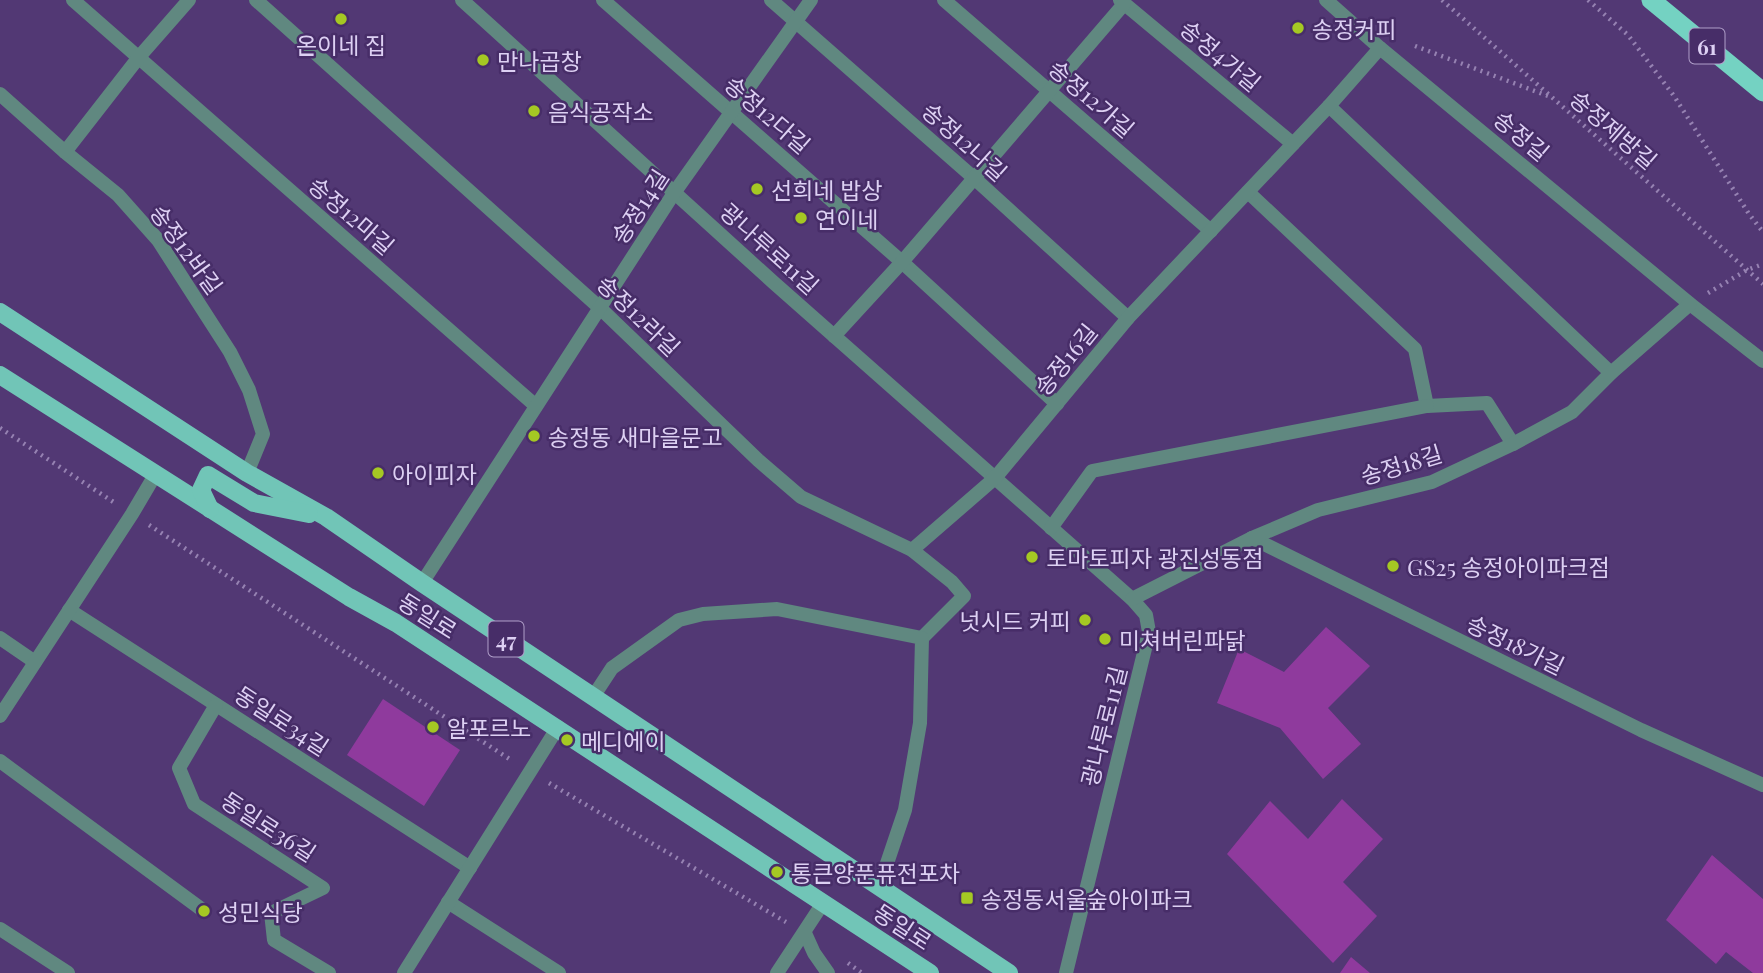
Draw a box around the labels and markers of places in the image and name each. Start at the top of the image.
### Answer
marker: 온이네 집 [333,11,349,27]
place label: 송정커피 [1312,13,1397,44]
marker: 송정커피 [1290,20,1306,36]
place label: 온이네 집 [296,29,386,60]
place label: 만나곱창 [497,45,582,76]
marker: 만나곱창 [475,52,491,68]
place label: 음식공작소 [548,96,654,127]
marker: 음식공작소 [526,103,542,119]
place label: 선희네 밥상 [771,174,883,205]
marker: 선희네 밥상 [749,181,765,197]
place label: 연이네 [815,203,878,234]
marker: 연이네 [793,210,809,226]
place label: 송정동 새마을문고 [548,421,723,452]
marker: 송정동 새마을문고 [526,428,542,444]
place label: 아이피자 [392,458,477,489]
marker: 아이피자 [370,465,386,481]
place label: 토마토피자 광진성동점 [1046,542,1263,573]
marker: 토마토피자 광진성동점 [1024,549,1040,565]
place label: GS25 송정아이파크점 [1407,551,1610,582]
marker: GS25 송정아이파크점 [1385,558,1401,574]
place label: 넛시드 커피 [959,605,1071,636]
marker: 넛시드 커피 [1077,612,1093,628]
place label: 미쳐버린파닭 [1119,624,1246,655]
marker: 미쳐버린파닭 [1097,631,1113,647]
place label: 알포르노 [447,712,532,743]
marker: 알포르노 [425,719,441,735]
place label: 메디에이 [581,725,666,756]
marker: 메디에이 [559,732,575,748]
place label: 통큰양푼퓨전포차 [791,857,960,888]
marker: 통큰양푼퓨전포차 [769,864,785,880]
place label: 송정동서울숲아이파크 [981,883,1193,914]
marker: 송정동서울숲아이파크 [959,890,975,906]
place label: 성민식당 [218,896,303,927]
marker: 성민식당 [196,903,212,919]

